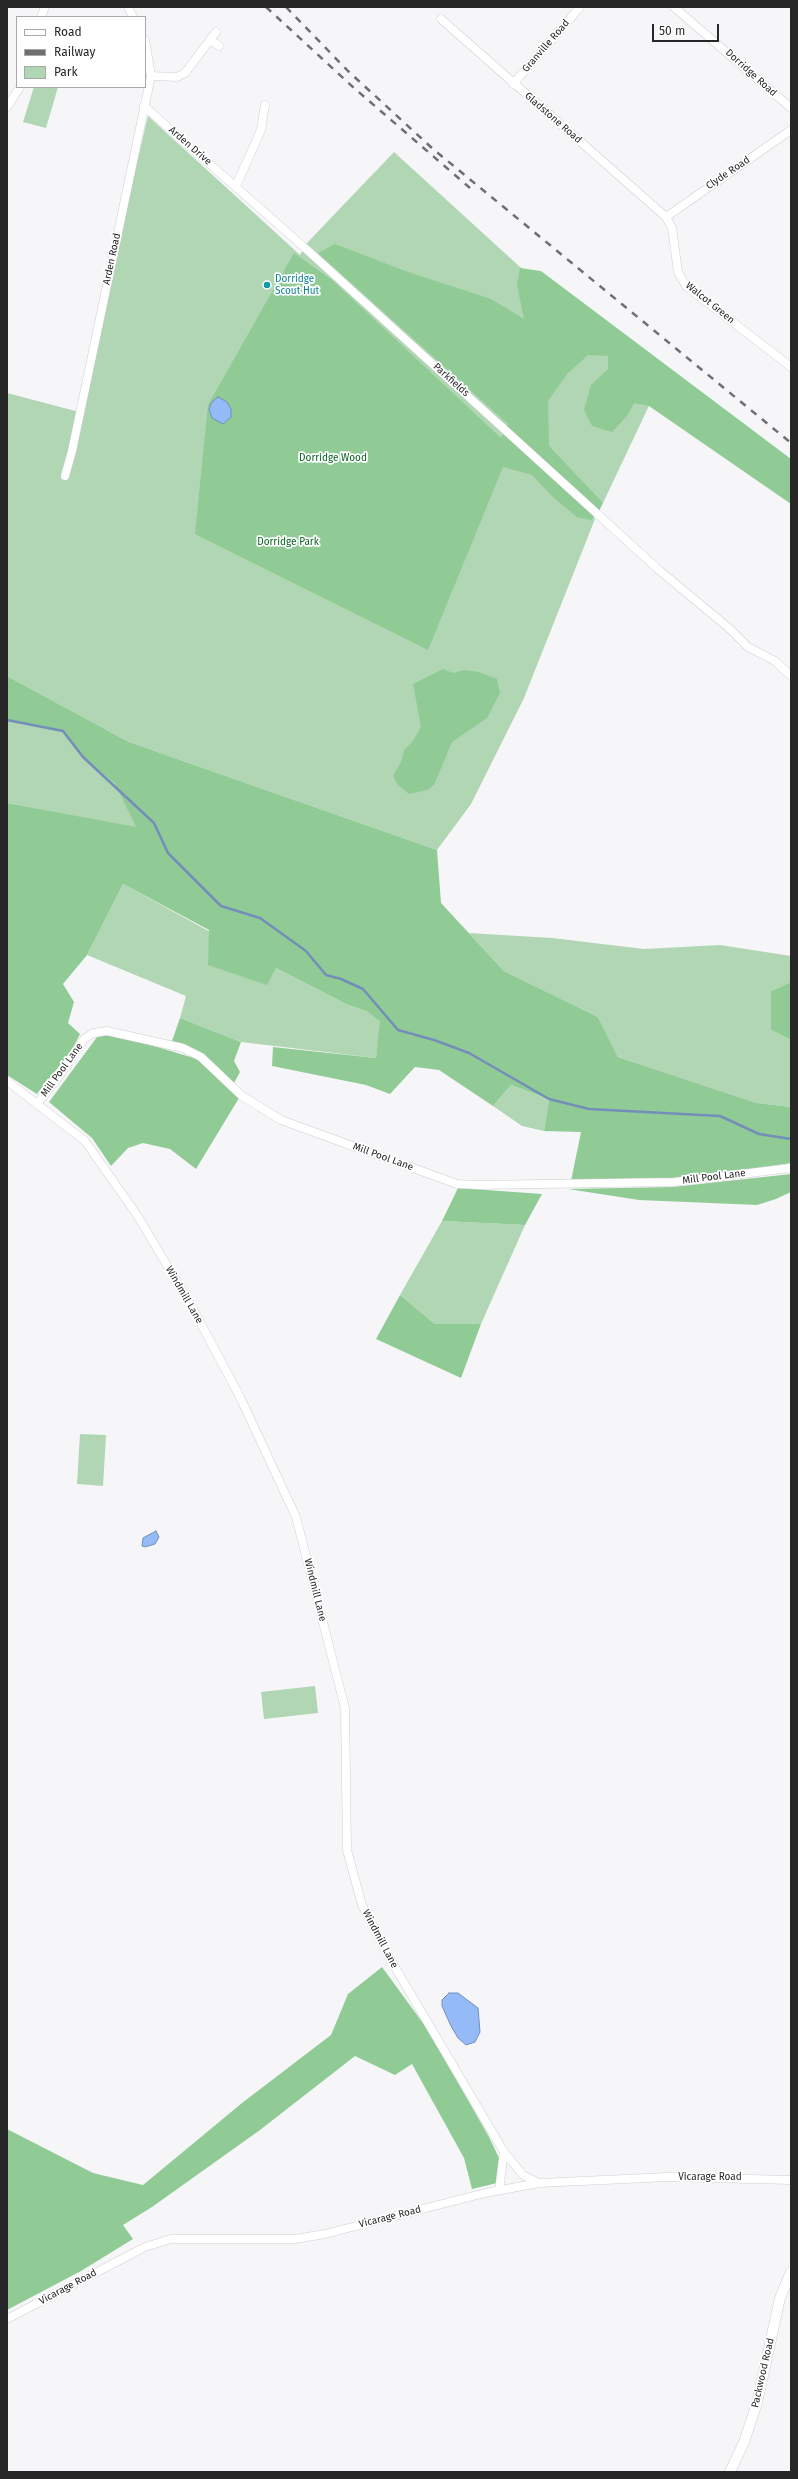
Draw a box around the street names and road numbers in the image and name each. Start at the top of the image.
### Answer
street label: Granville Road [520,17,572,75]
street label: Dorridge Road [723,47,779,99]
street label: Gladstone Road [522,90,584,146]
street label: Arden Drive [166,124,214,168]
street label: Clyde Road [704,154,752,192]
street label: Arden Road [101,232,123,286]
street label: Walcot Green [683,280,737,326]
street label: Parkfields [430,361,472,399]
street label: Mill Pool Lane [38,1041,86,1099]
street label: Mill Pool Lane [351,1141,415,1173]
street label: Mill Pool Lane [682,1167,746,1187]
street label: Windmill Lane [163,1264,205,1326]
street label: Windmill Lane [301,1557,329,1623]
street label: Windmill Lane [360,1908,400,1970]
street label: Vicarage Road [678,2171,742,2183]
street label: Vicarage Road [358,2203,422,2231]
street label: Vicarage Road [37,2267,99,2307]
street label: Packwood Road [749,2337,777,2409]

